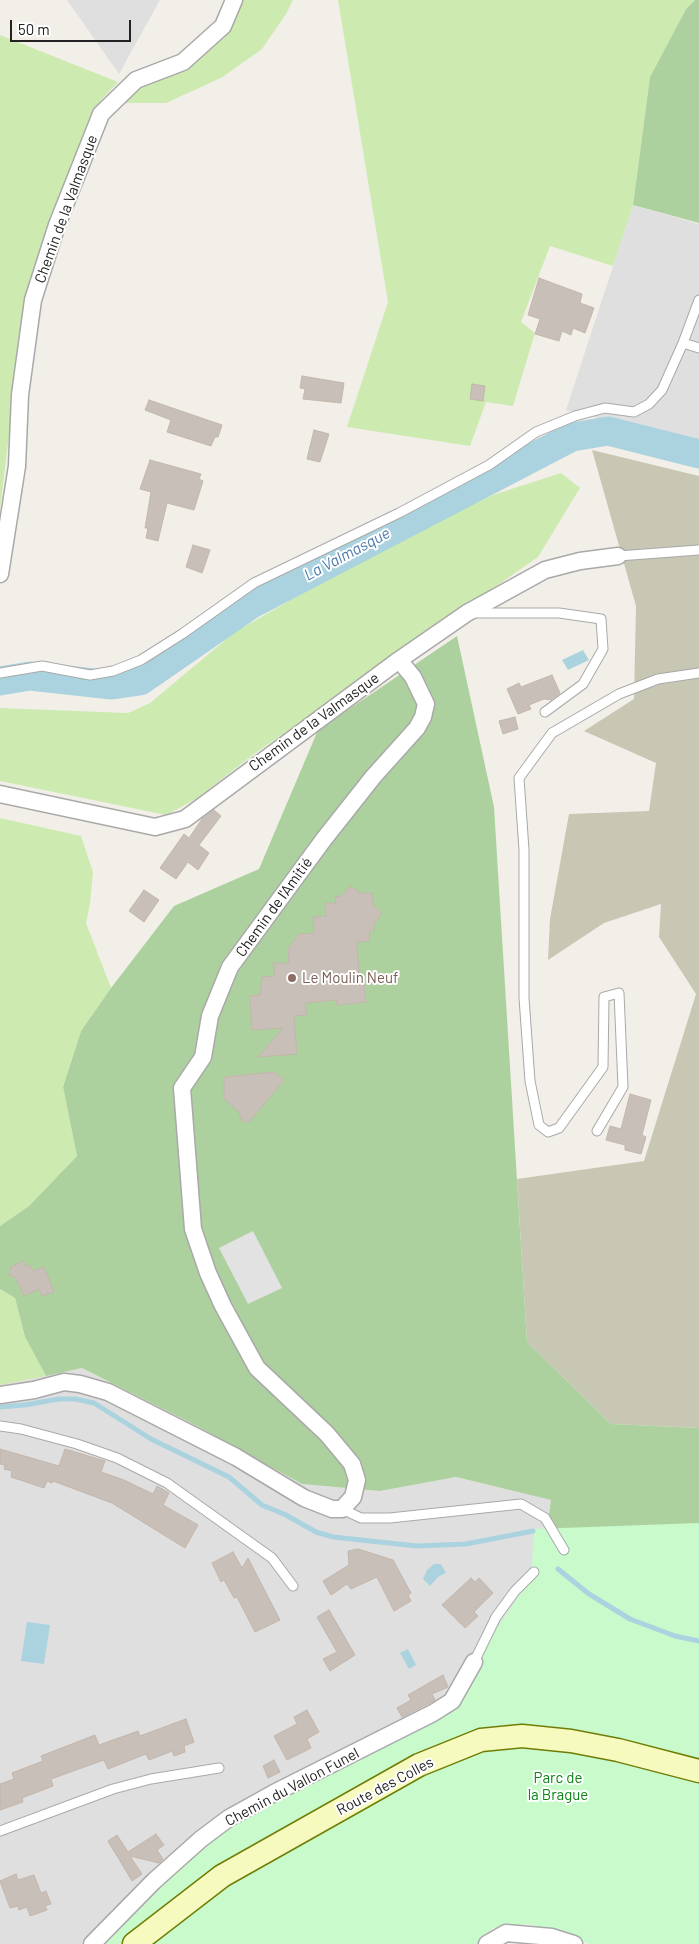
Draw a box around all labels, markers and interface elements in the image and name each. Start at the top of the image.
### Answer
scale bar [12,10,134,42]
text: 50 m [18,20,50,38]
street label: Chemin de la Valmasque [31,132,101,286]
water label: La Valmasque [301,523,393,585]
street label: Chemin de la Valmasque [245,669,383,775]
street label: Chemin de l'Amitié [232,854,316,960]
place label: Le Moulin Neuf [302,969,398,987]
marker: Le Moulin Neuf [286,972,298,984]
street label: Chemin du Vallon Funel [222,1744,362,1830]
street label: Route des Colles [333,1753,437,1819]
park label: Parc de la Brague [528,1769,588,1804]

